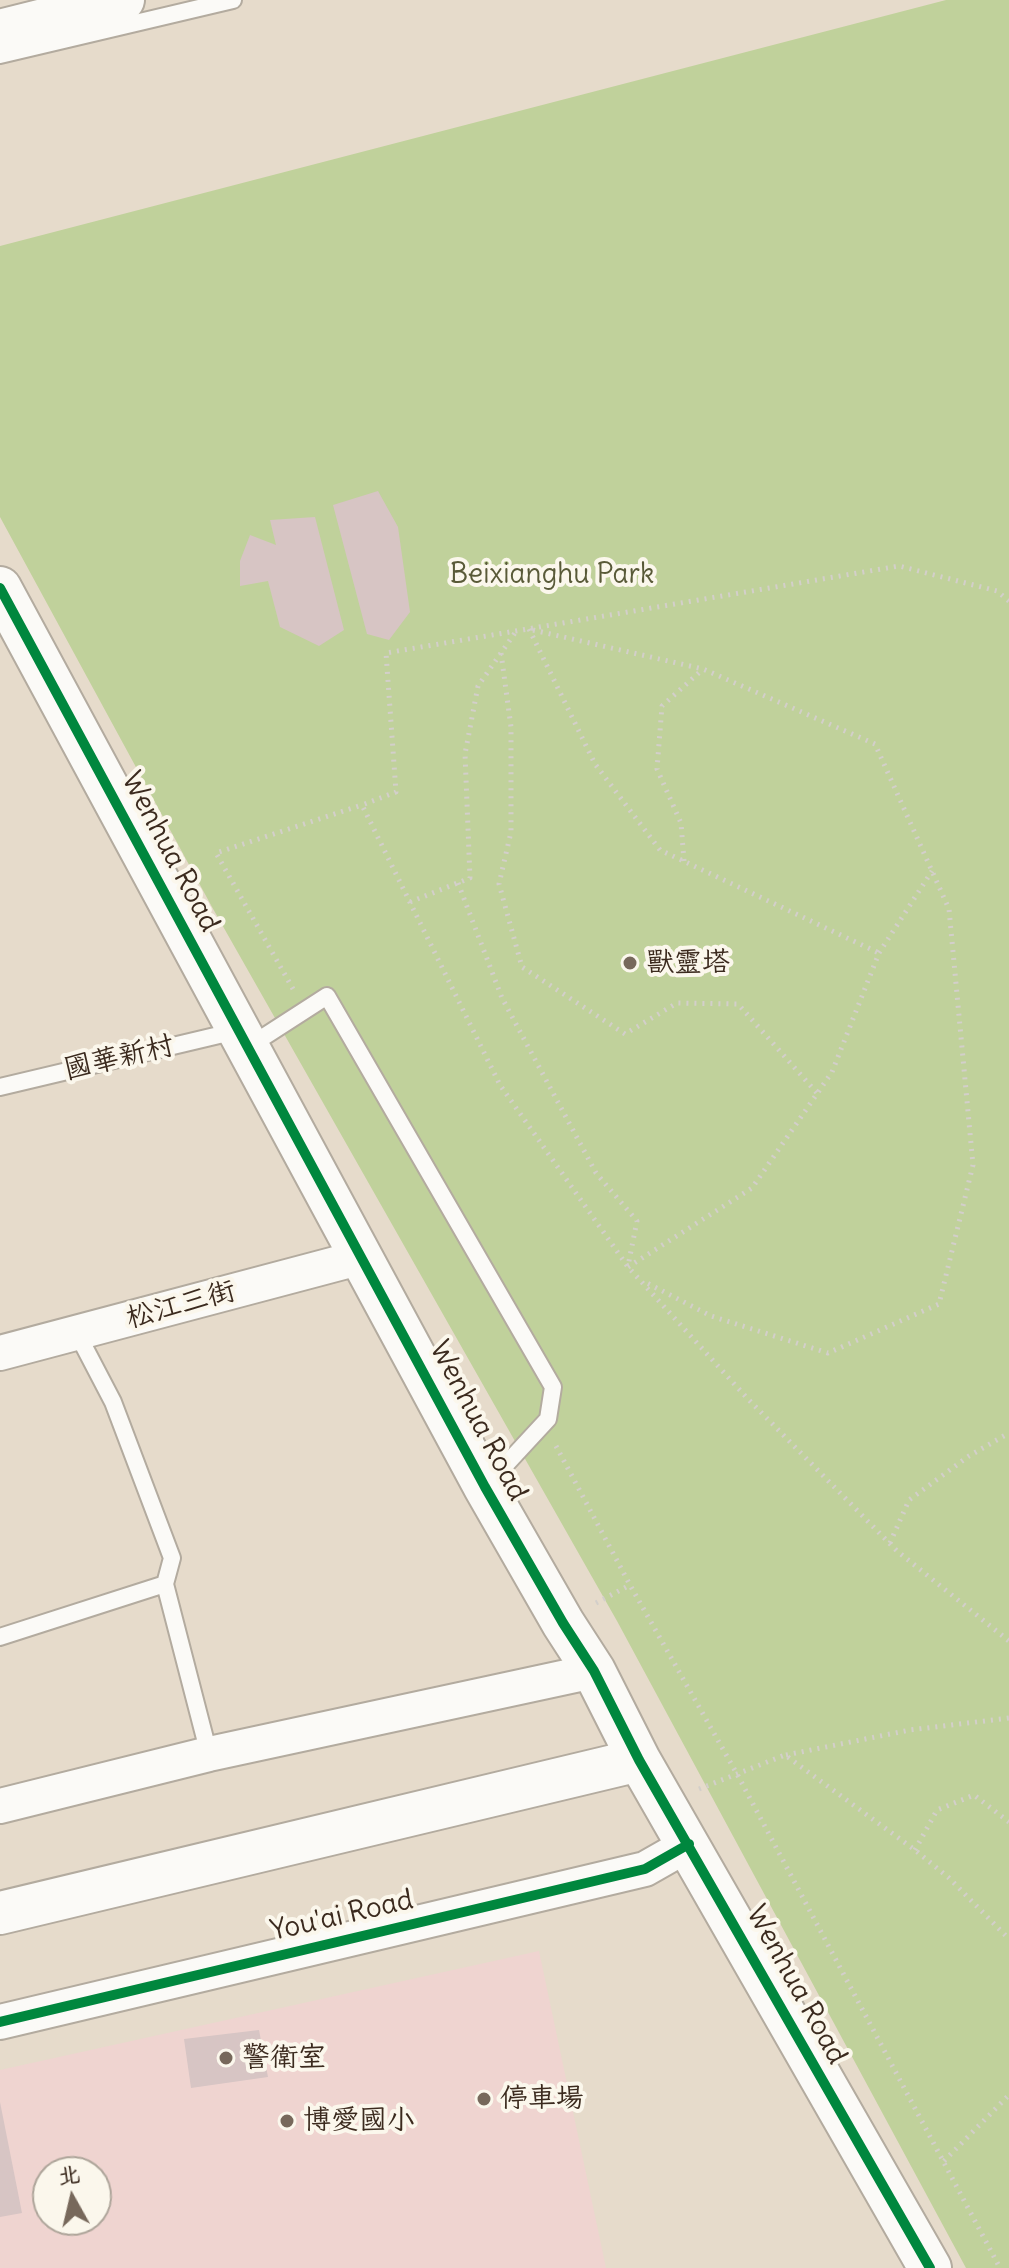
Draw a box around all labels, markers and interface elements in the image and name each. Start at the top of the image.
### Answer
park label: Beixianghu Park [450,558,654,592]
street label: Wenhua Road [114,766,226,938]
place label: 獸靈塔 [646,946,730,980]
marker: 獸靈塔 [621,954,639,972]
street label: 國華新村 [61,1029,177,1087]
street label: 松江三街 [123,1274,239,1336]
street label: Wenhua Road [422,1335,534,1507]
street label: You'ai Road [267,1883,417,1949]
street label: Wenhua Road [739,1900,853,2070]
place label: 警衛室 [242,2041,326,2075]
marker: 警衛室 [217,2049,235,2067]
place label: 停車場 [500,2082,584,2116]
marker: 停車場 [475,2090,493,2108]
place label: 博愛國小 [303,2104,415,2138]
marker: 博愛國小 [278,2112,296,2130]
north arrow [32,2156,112,2236]
text: 北 [56,2159,82,2190]

